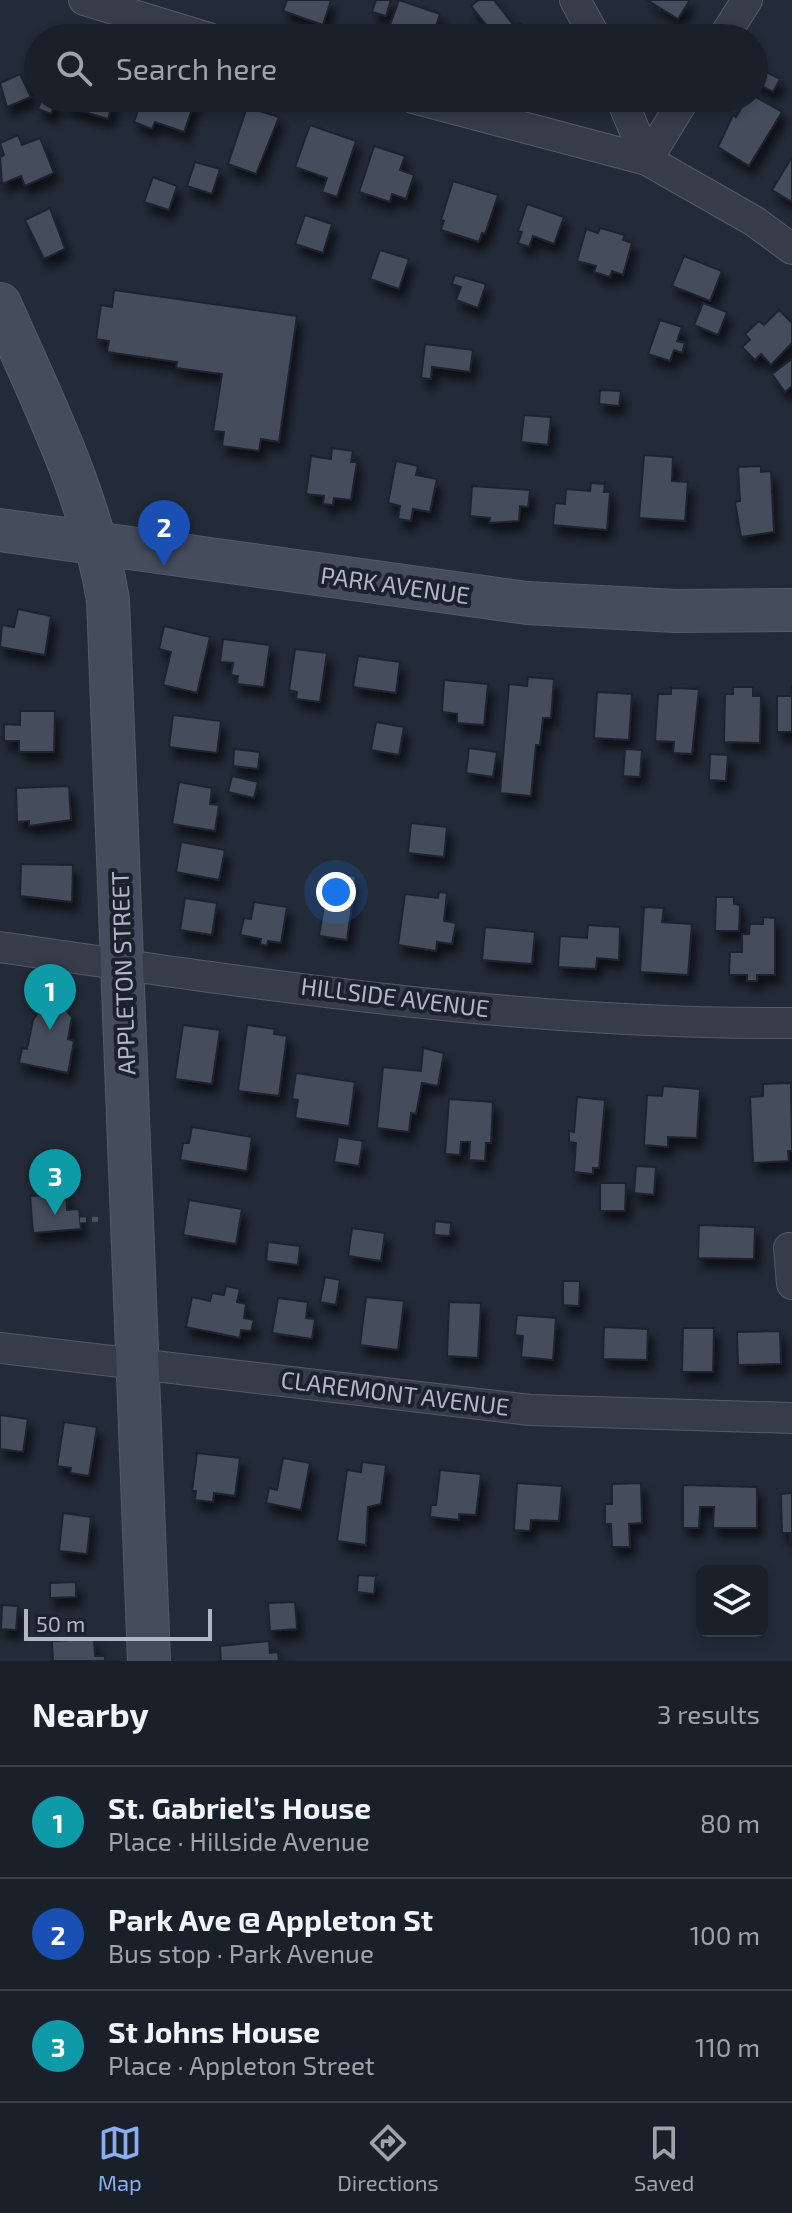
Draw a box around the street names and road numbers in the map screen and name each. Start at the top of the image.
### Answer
street label: PARK AVENUE [319,560,472,609]
street label: APPLETON STREET [104,871,141,1075]
street label: HILLSIDE AVENUE [299,971,491,1022]
street label: CLAREMONT AVENUE [279,1364,511,1421]

